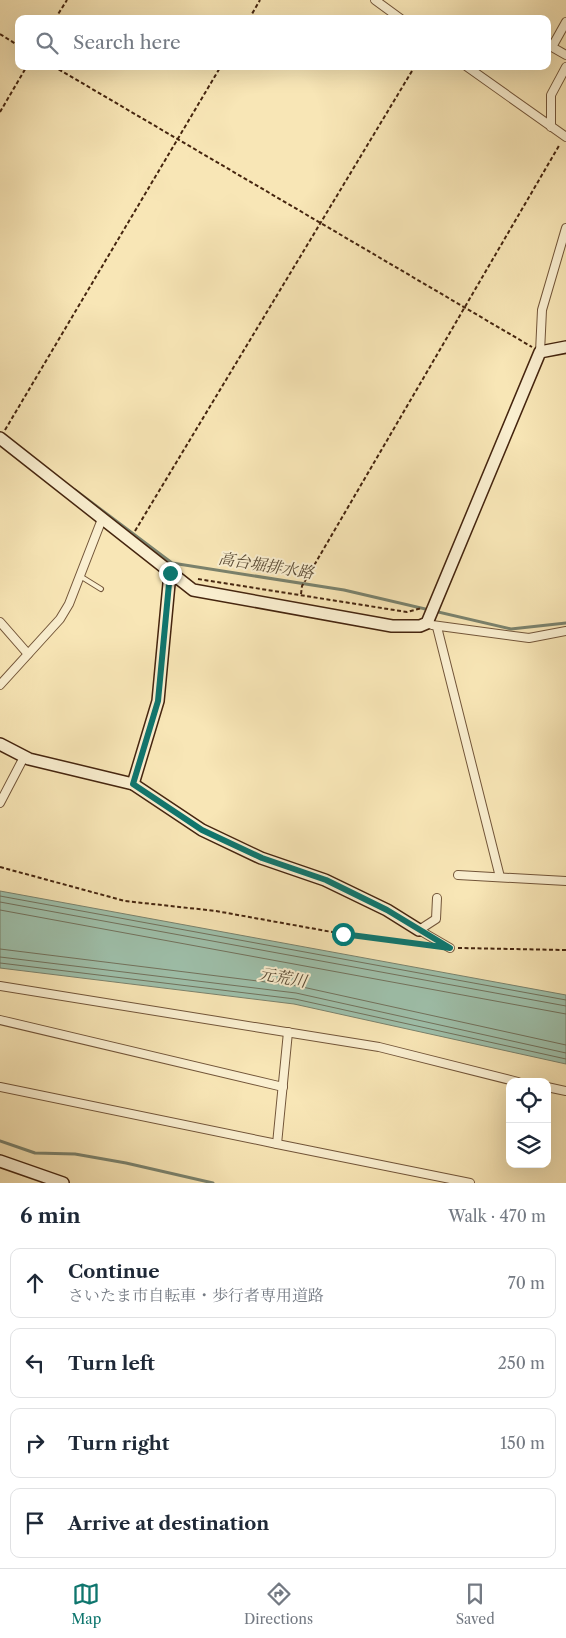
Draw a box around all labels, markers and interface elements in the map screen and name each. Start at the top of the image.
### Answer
search box [15,15,551,70]
icon: search [33,29,61,57]
text: Search here [73,31,181,54]
water label: 高台堀排水路 [217,548,316,583]
route end [159,562,182,585]
route start [332,923,355,946]
water label: 元荒川 [258,963,310,991]
map controls [506,1078,551,1168]
button: locate [506,1078,551,1123]
button: layers [506,1123,551,1168]
text: 6 min [20,1203,81,1228]
text: Walk · 470 m [448,1206,546,1226]
text: Continue [68,1260,160,1283]
icon: ahead [21,1269,49,1297]
text: 70 m [508,1273,545,1293]
text: さいたま市自転車・歩行者専用道路 [68,1285,324,1305]
icon: left [21,1349,49,1377]
text: Turn left [68,1352,155,1375]
text: 250 m [498,1353,545,1373]
icon: right [21,1429,49,1457]
text: Turn right [68,1432,169,1455]
text: 150 m [500,1433,545,1453]
icon: arrive [21,1509,49,1537]
text: Arrive at destination [68,1512,269,1535]
tab: Map [71,1580,101,1628]
tab: Directions [244,1580,313,1628]
tab: Saved [456,1580,495,1628]

